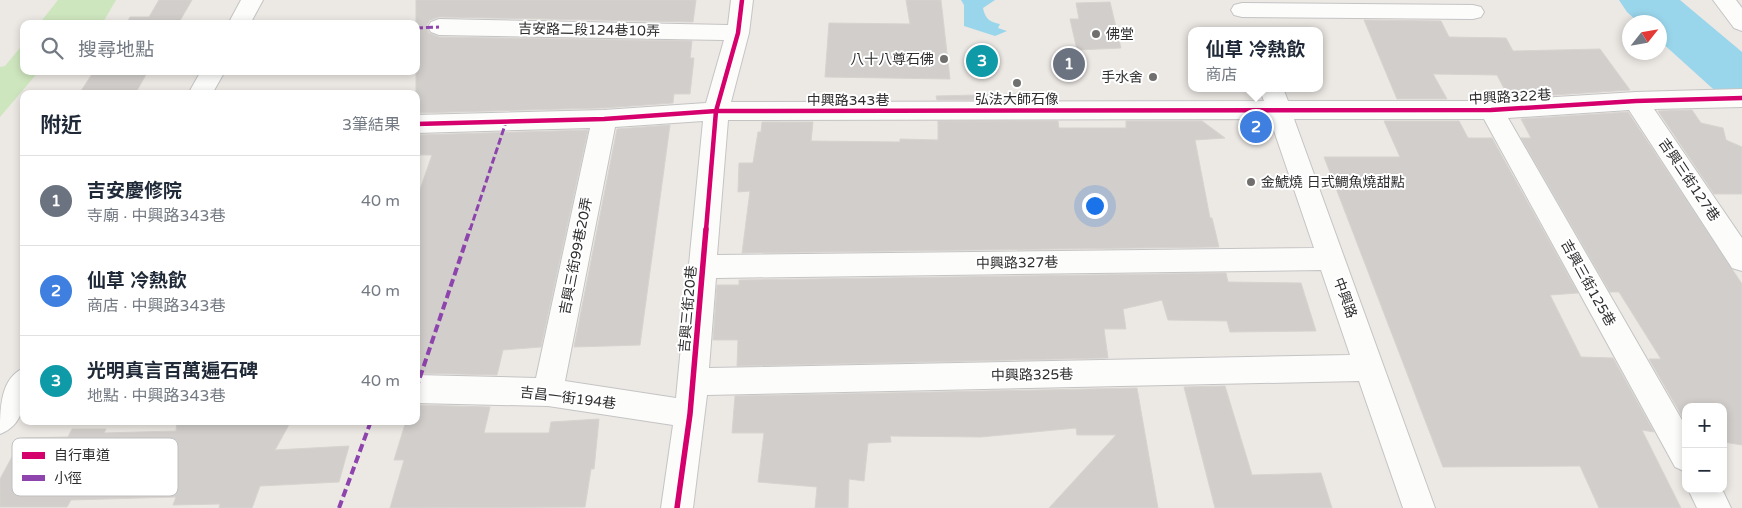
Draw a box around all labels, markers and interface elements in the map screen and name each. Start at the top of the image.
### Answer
north arrow [1622,15,1667,60]
search box [20,20,420,75]
street label: 吉安路二段124巷10弄 [518,20,660,40]
place label: 佛堂 [1106,26,1134,43]
popup [1188,27,1323,92]
marker: 佛堂 [1090,28,1102,40]
icon: search [38,34,66,62]
text: 搜尋地點 [78,39,154,61]
text: 仙草 冷熱飲 [1206,39,1305,61]
pin: 3 [966,42,998,80]
pin: 1 [1053,45,1085,83]
place label: 八十八尊石佛 [850,51,934,68]
marker: 八十八尊石佛 [938,53,950,65]
text: 商店 [1206,65,1238,85]
place label: 手水舍 [1101,69,1143,86]
marker: 手水舍 [1147,71,1159,83]
marker: 弘法大師石像 [1011,77,1023,89]
street label: 中興路322巷 [1468,86,1552,108]
place label: 弘法大師石像 [975,91,1059,108]
street label: 中興路343巷 [807,92,889,109]
pin: 2 [1240,108,1272,146]
text: 附近 [40,113,82,138]
text: 3筆結果 [342,115,400,135]
street label: 吉興三街127巷 [1655,135,1723,225]
place label: 金鯱燒 日式鯛魚燒甜點 [1261,174,1405,191]
marker: 金鯱燒 日式鯛魚燒甜點 [1245,176,1257,188]
text: 吉安慶修院 [87,180,182,202]
text: 1 [51,191,61,211]
text: 40 m [361,191,400,211]
your location [1082,193,1108,219]
street label: 吉興三街99巷20弄 [556,196,596,316]
text: 寺廟 · 中興路343巷 [87,206,226,226]
street label: 吉興三街125巷 [1557,237,1619,329]
street label: 中興路327巷 [976,254,1058,272]
street label: 吉興三街20巷 [676,265,700,353]
text: 仙草 冷熱飲 [87,270,187,292]
street label: 中興路 [1330,275,1360,321]
text: 2 [51,281,61,301]
text: 40 m [361,281,400,301]
text: 商店 · 中興路343巷 [87,296,226,316]
text: 光明真言百萬遍石碑 [87,360,258,382]
street label: 中興路325巷 [991,366,1073,384]
text: 3 [51,371,61,391]
text: 40 m [361,371,400,391]
street label: 吉昌一街194巷 [519,384,617,412]
text: 地點 · 中興路343巷 [87,386,226,406]
map controls [1682,403,1727,493]
button: + [1682,403,1727,448]
legend [12,438,178,496]
text: 自行車道 [54,447,110,464]
button: − [1682,448,1727,493]
text: 小徑 [54,470,82,487]

